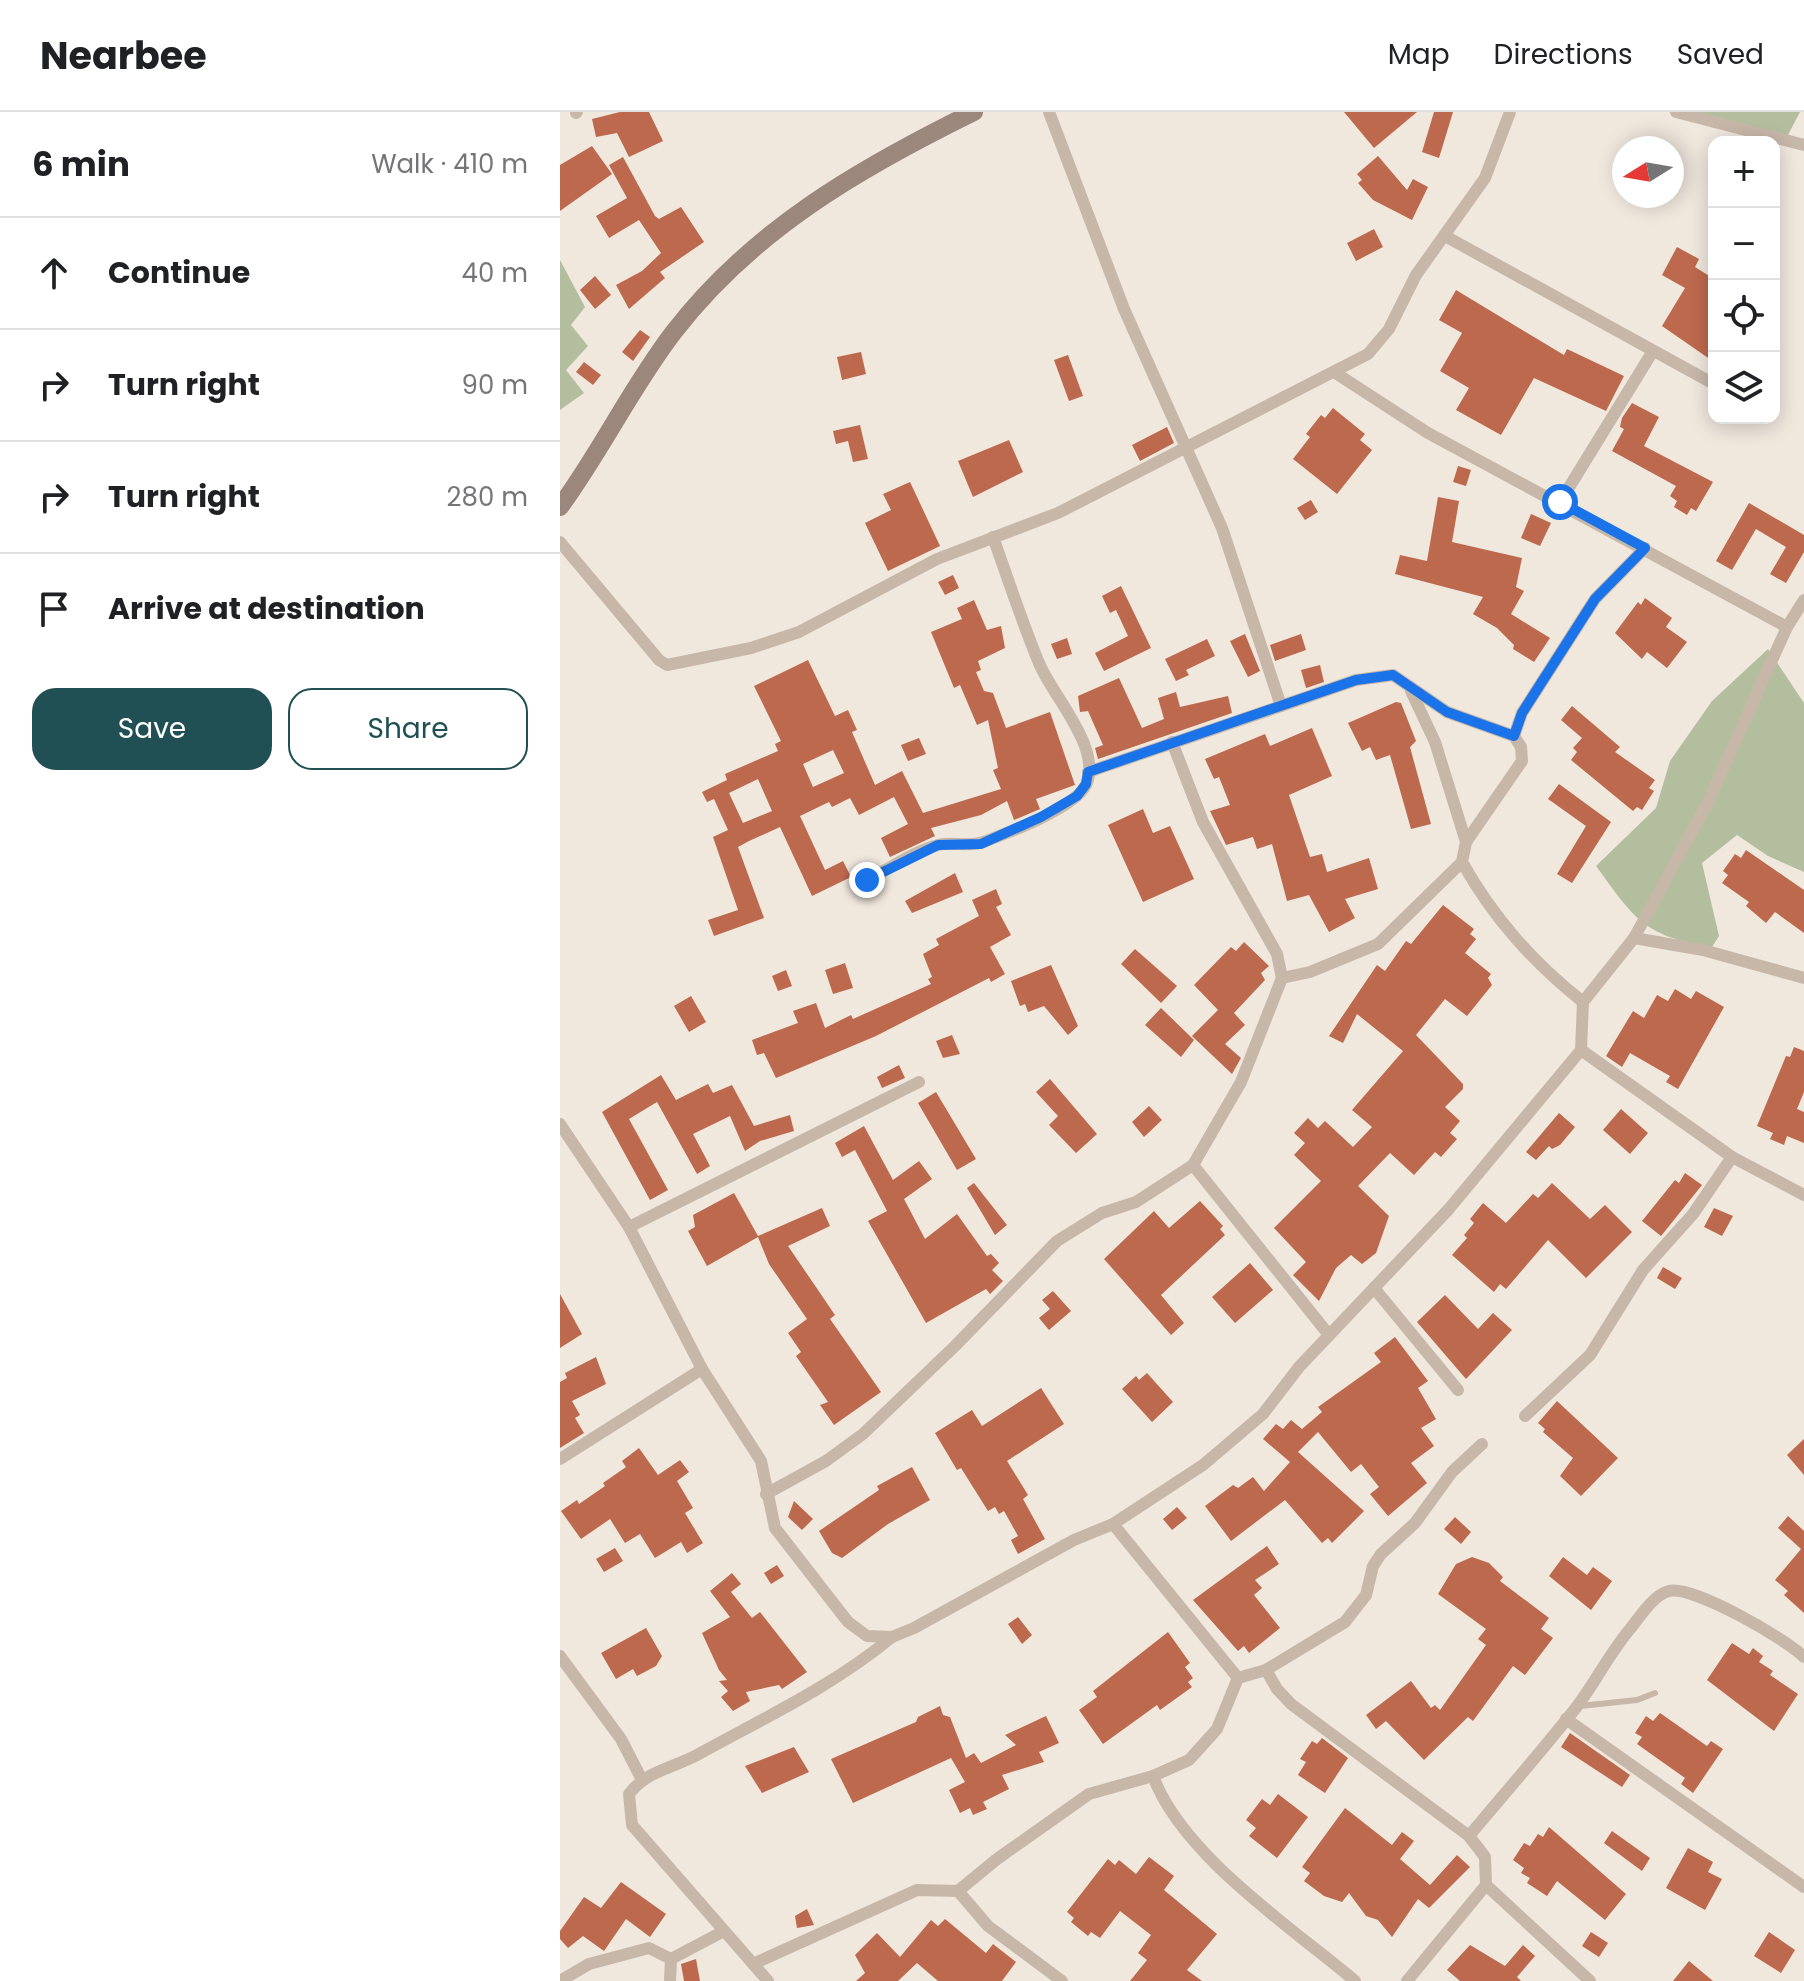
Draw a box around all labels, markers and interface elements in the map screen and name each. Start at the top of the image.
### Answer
text: Nearbee [40,29,207,82]
text: Map [1388,35,1450,74]
text: Directions [1494,35,1633,74]
text: Saved [1677,35,1764,74]
north arrow [1612,136,1684,208]
map controls [1708,136,1780,424]
button: + [1708,136,1780,208]
text: 6 min [32,140,130,188]
text: Walk · 410 m [371,146,528,182]
button: − [1708,208,1780,280]
icon: ahead [32,251,76,295]
text: Continue [108,251,250,294]
text: 40 m [462,255,528,291]
button: locate [1708,280,1780,352]
button: layers [1708,352,1780,424]
icon: right [32,363,76,407]
text: Turn right [108,363,260,406]
text: 90 m [462,367,528,403]
icon: right [32,475,76,519]
text: Turn right [108,475,260,518]
text: 280 m [447,479,528,515]
route start [1542,484,1578,520]
icon: arrive [32,587,76,631]
text: Arrive at destination [108,587,425,630]
button: Save [32,688,272,770]
button: Share [288,688,528,770]
route end [849,862,885,898]

